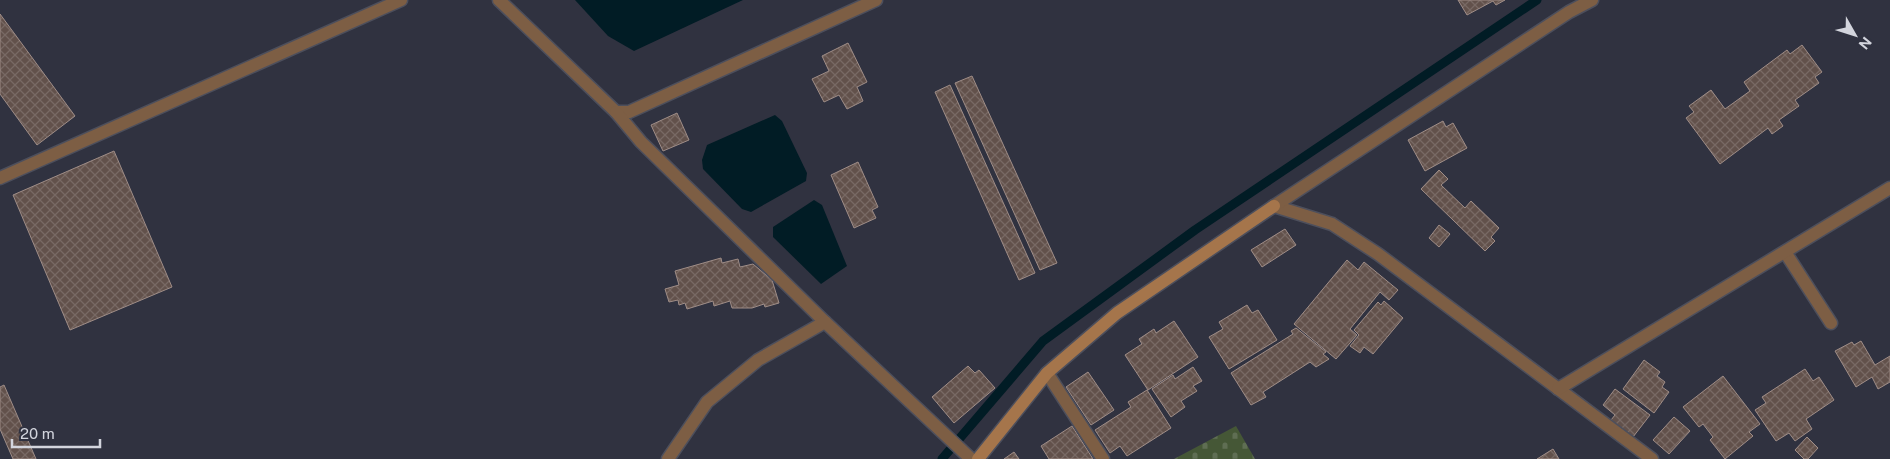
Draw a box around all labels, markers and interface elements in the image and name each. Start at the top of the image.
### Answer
north arrow [1830,10,1880,60]
text: N [1855,34,1875,52]
scale bar [12,416,100,448]
text: 20 m [20,425,55,442]

